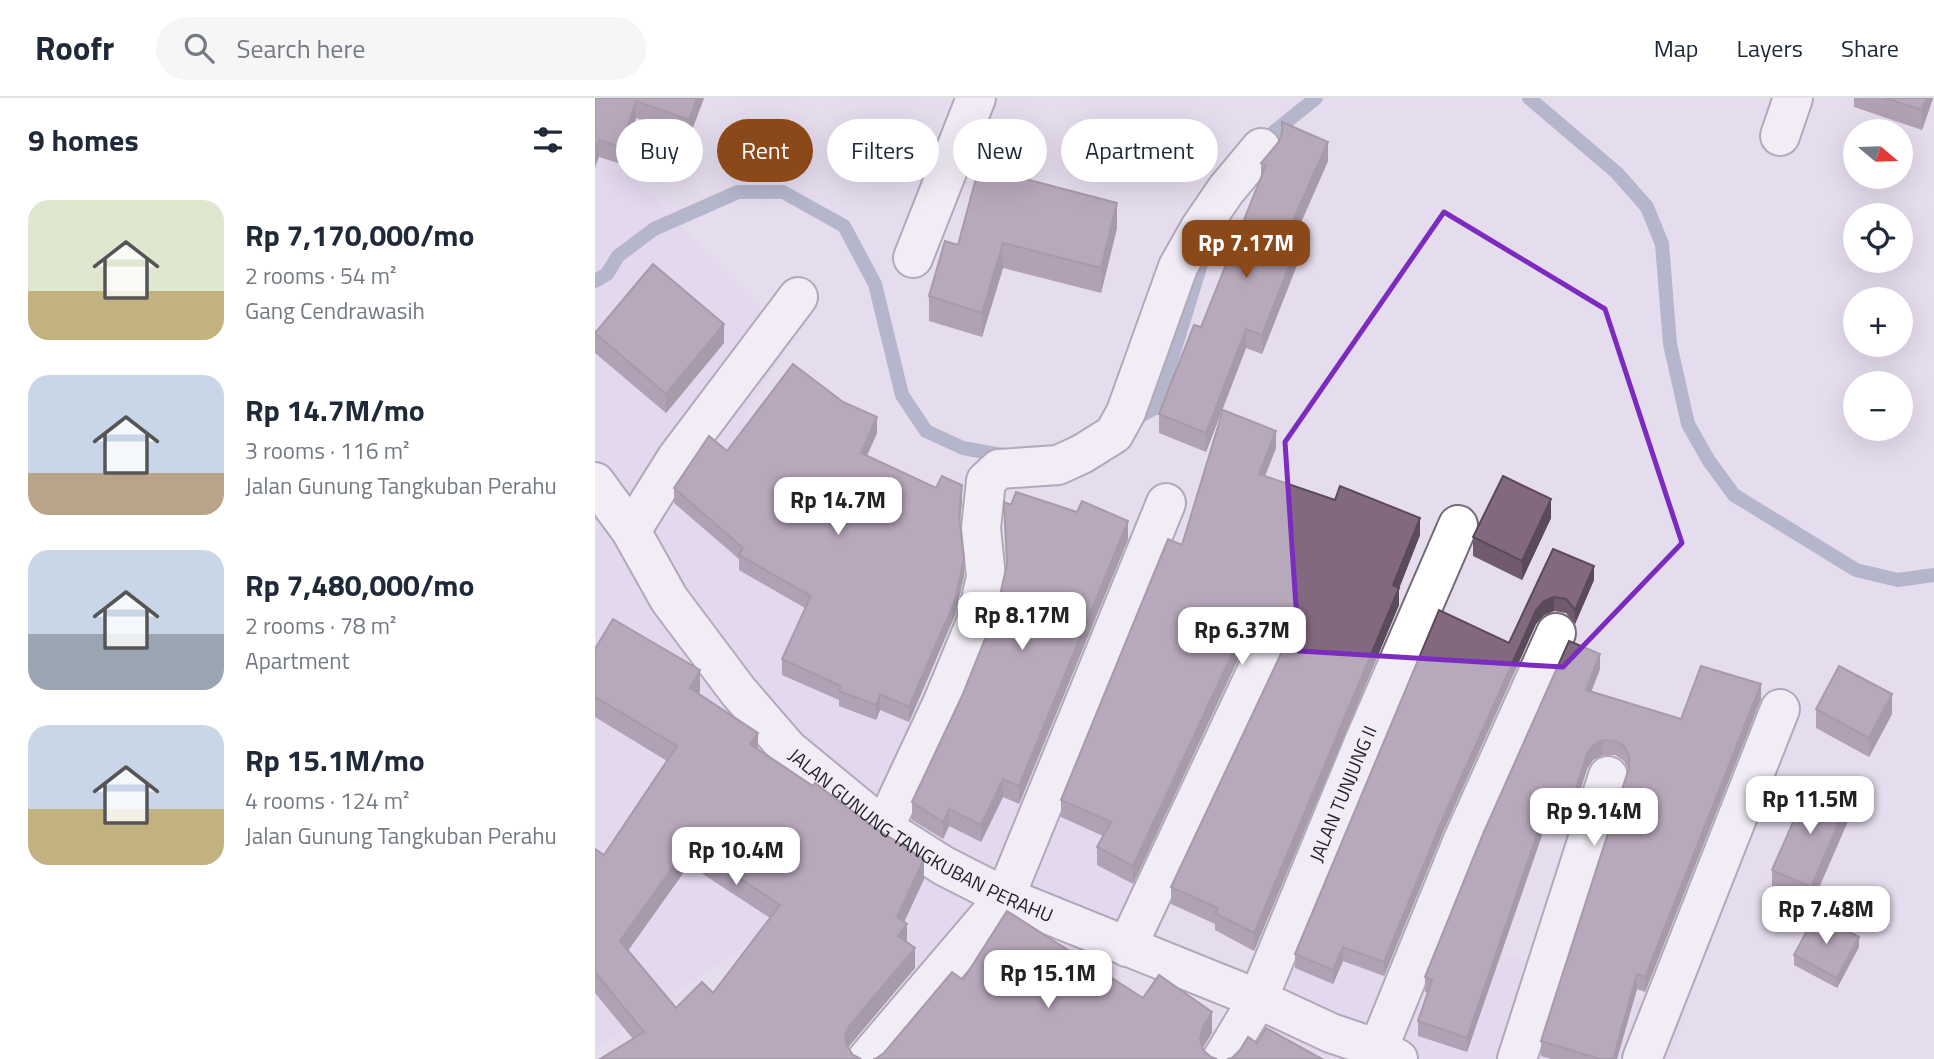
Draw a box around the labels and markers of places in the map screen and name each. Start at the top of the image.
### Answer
pin: Rp 7.17M [1174,220,1318,280]
pin: Rp 14.7M [766,478,910,537]
pin: Rp 8.17M [950,592,1094,652]
pin: Rp 6.37M [1170,608,1314,667]
pin: Rp 11.5M [1738,776,1882,836]
pin: Rp 9.14M [1522,788,1666,848]
pin: Rp 10.4M [664,828,808,887]
pin: Rp 7.48M [1754,886,1898,946]
pin: Rp 15.1M [976,950,1120,1010]

